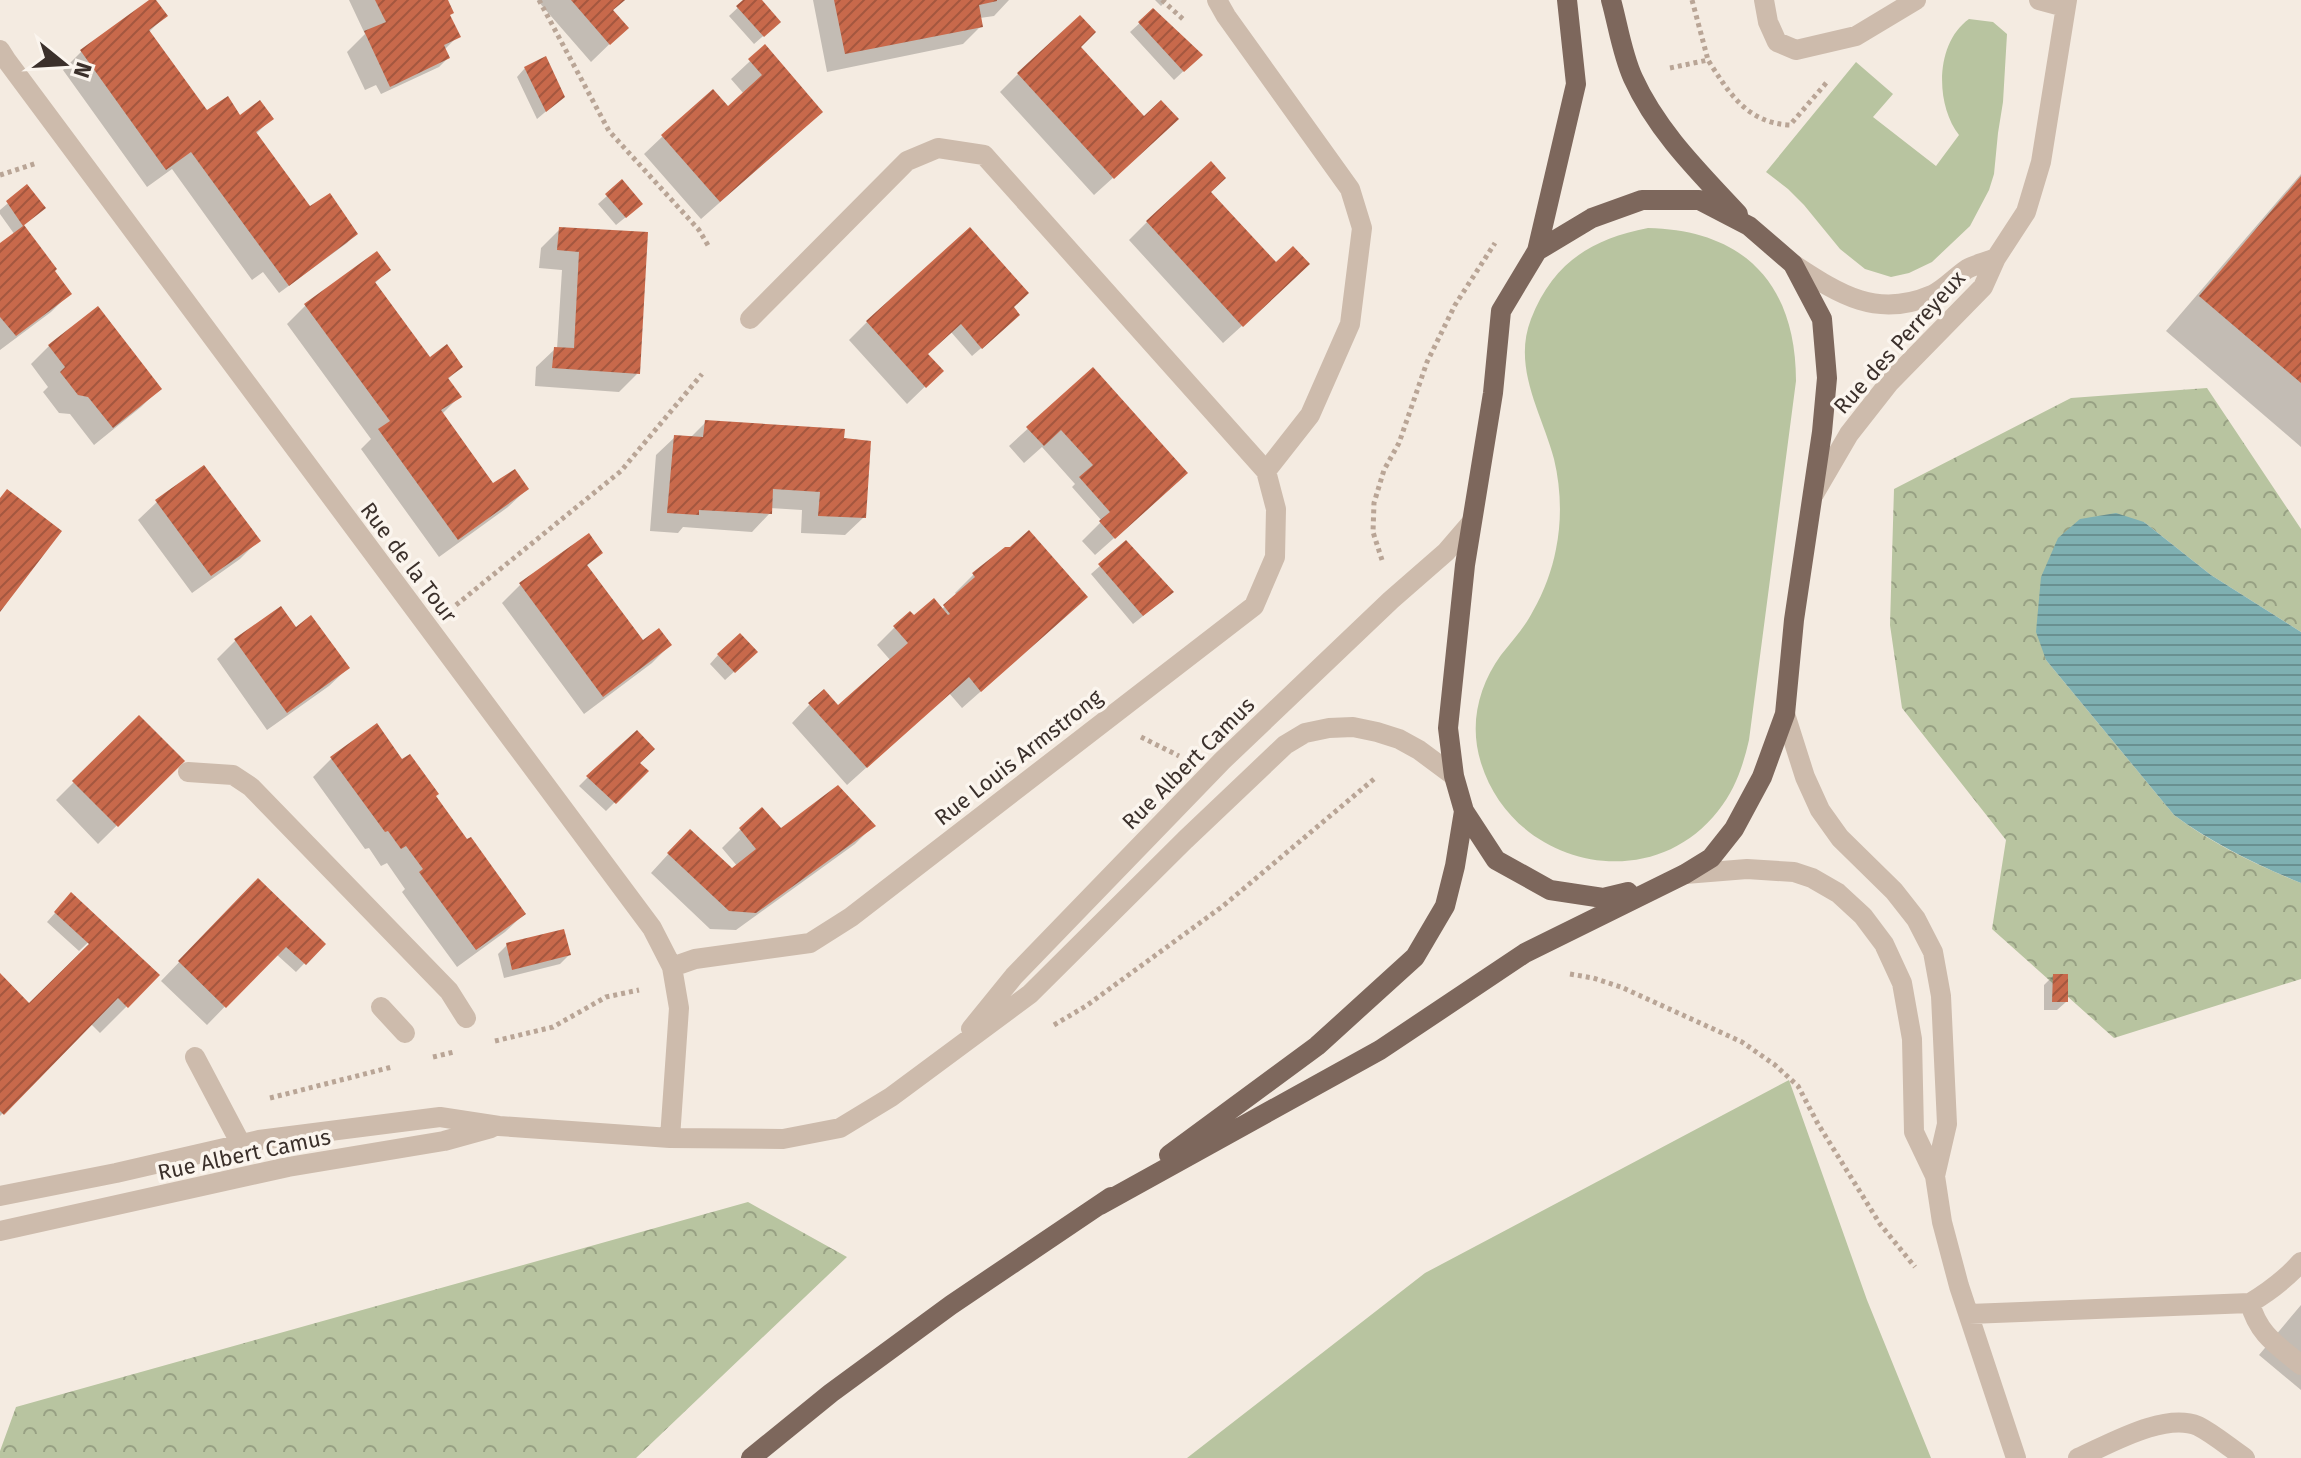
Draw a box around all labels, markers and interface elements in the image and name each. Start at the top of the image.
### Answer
north arrow [24,24,104,104]
text: N [67,59,98,81]
street label: Rue des Perreyeux [1828,265,1971,420]
street label: Rue de la Tour [355,497,463,628]
street label: Rue Louis Armstrong [929,683,1108,831]
street label: Rue Albert Camus [1116,691,1260,835]
street label: Rue Albert Camus [155,1123,333,1186]

